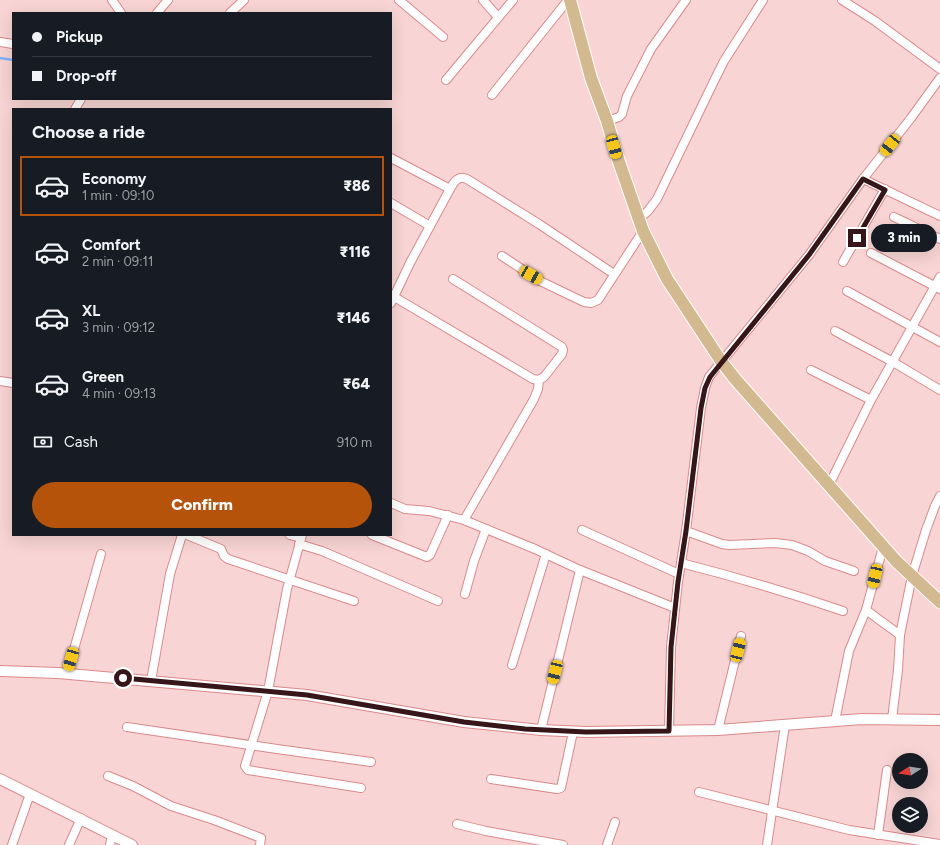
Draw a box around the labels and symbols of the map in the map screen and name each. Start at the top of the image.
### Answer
car [878,132,902,158]
car [605,134,623,160]
callout: 3 min [871,224,937,252]
route end [848,229,866,247]
car [518,264,544,286]
car [866,563,884,589]
car [729,637,747,663]
car [62,646,80,672]
car [546,659,564,685]
route start [114,669,132,687]
north arrow [892,753,928,789]

